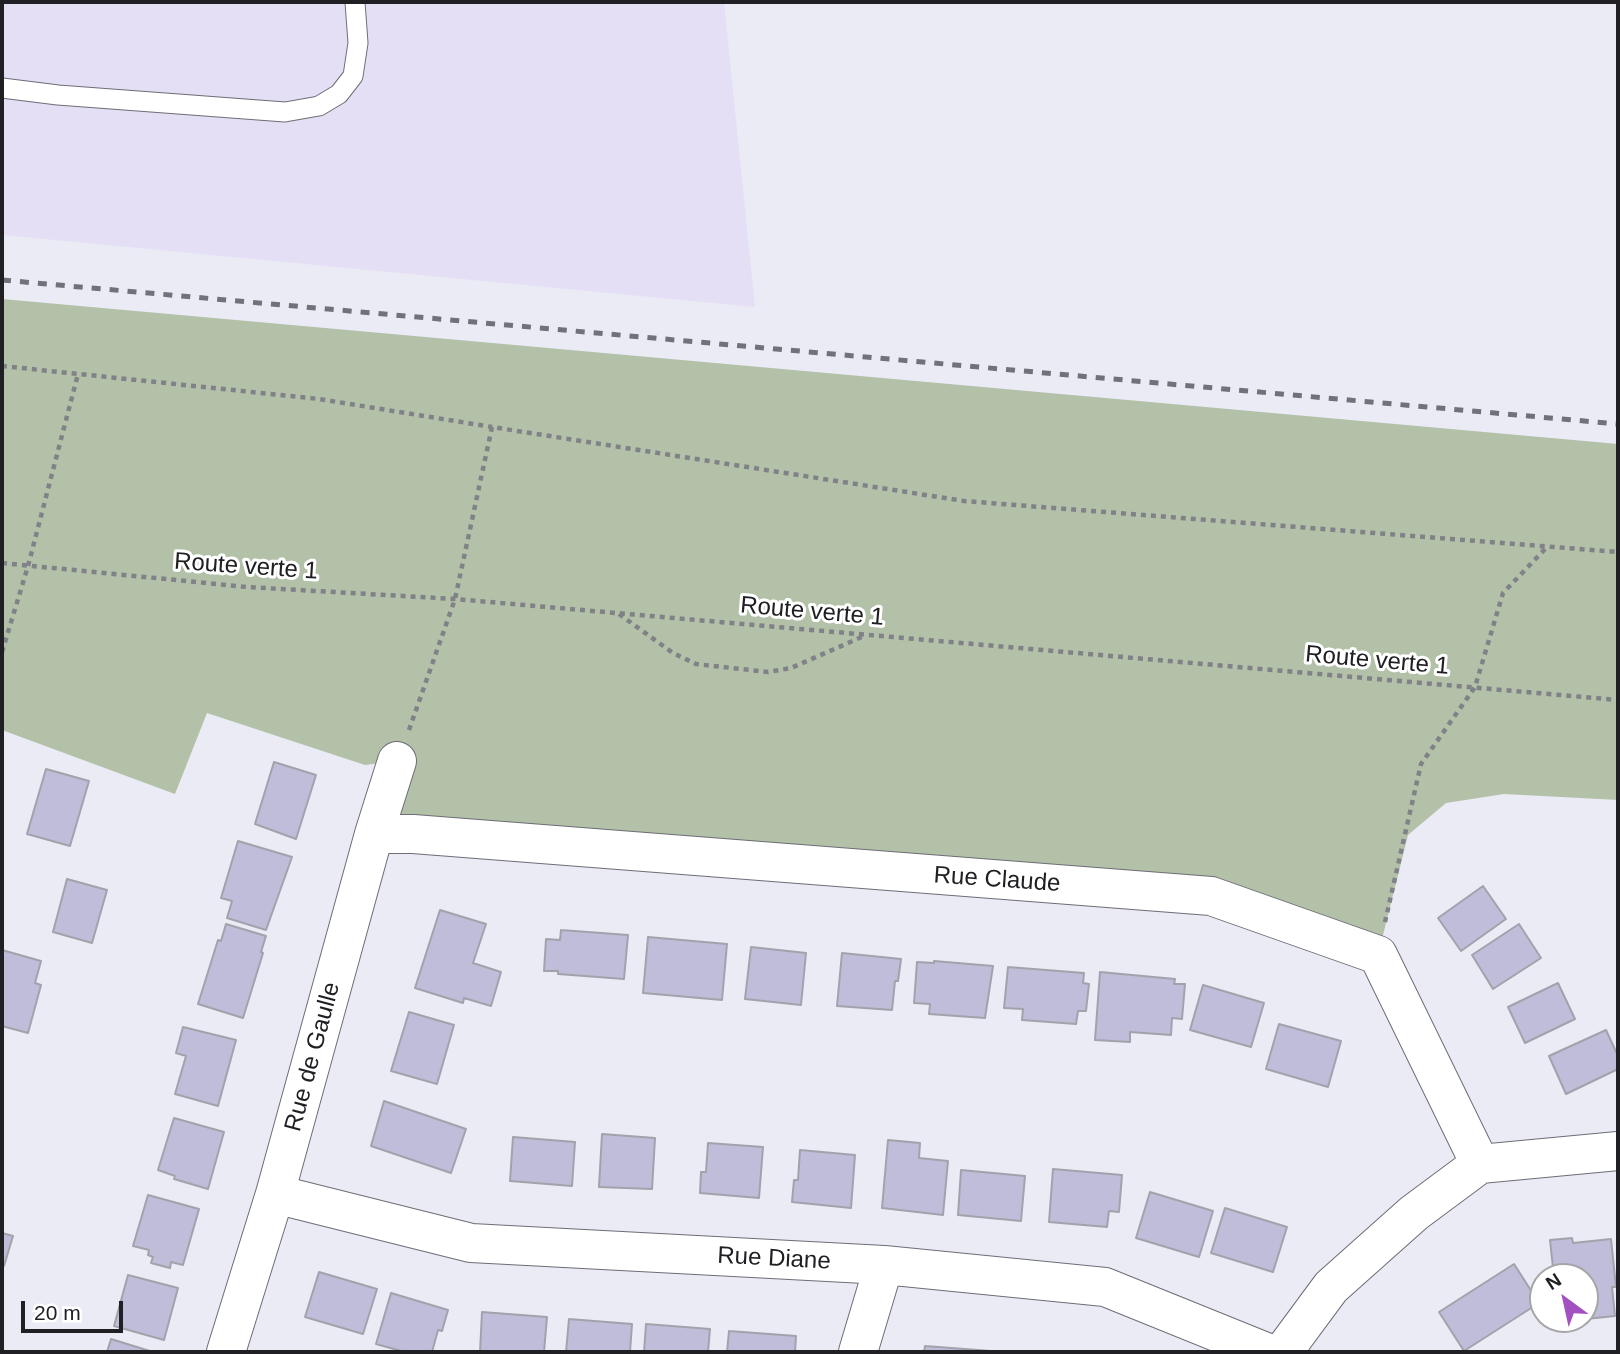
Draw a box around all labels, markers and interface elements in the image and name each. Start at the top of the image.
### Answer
street label: Route verte 1 [173,548,319,586]
street label: Route verte 1 [739,591,885,633]
street label: Route verte 1 [1304,640,1450,682]
street label: Rue Claude [933,861,1061,899]
street label: Rue de Gaulle [279,979,347,1135]
street label: Rue Diane [717,1242,831,1276]
north arrow [1529,1263,1599,1333]
text: N [1542,1269,1565,1294]
scale bar [24,1288,126,1332]
text: 20 m [34,1301,81,1324]

